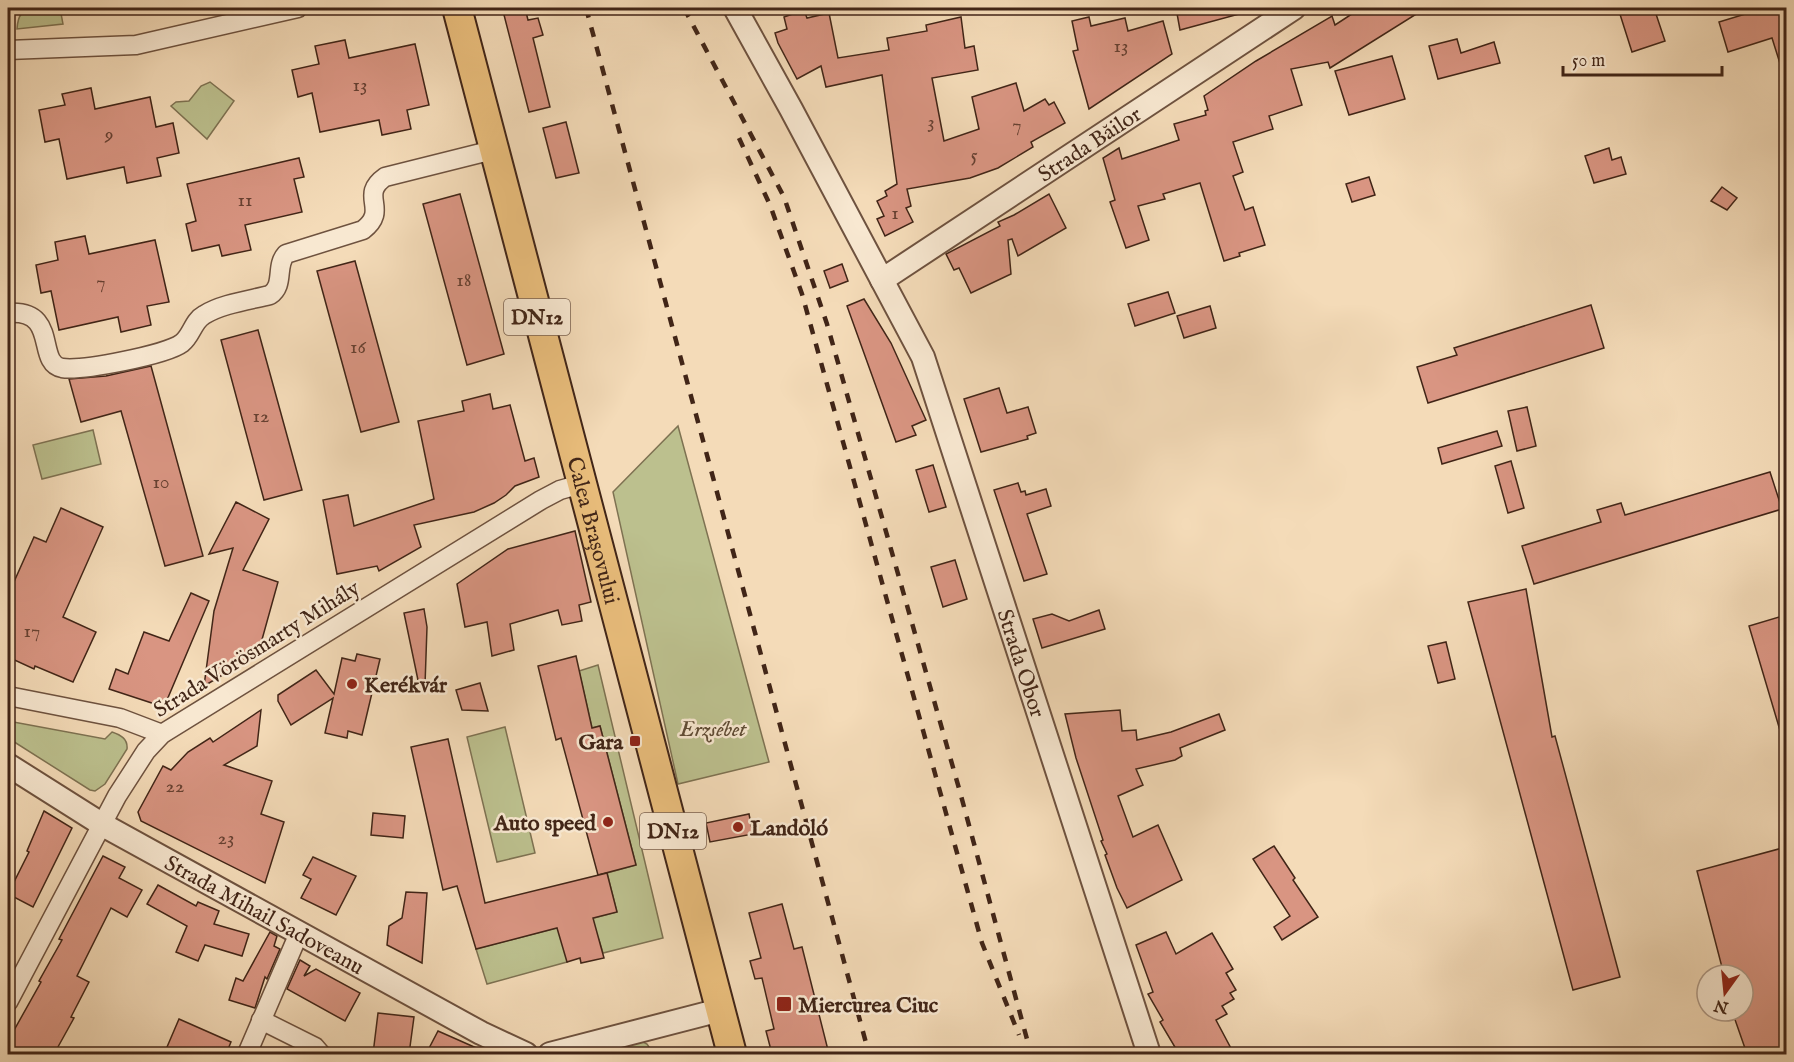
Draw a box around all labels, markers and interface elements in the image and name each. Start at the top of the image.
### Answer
house number: 13 [1114,34,1128,59]
scale bar [1563,39,1722,77]
text: 50 m [1572,50,1605,73]
house number: 13 [353,73,367,98]
street label: Strada Băilor [1033,101,1147,189]
house number: 3 [927,110,935,135]
house number: 7 [1012,113,1022,138]
house number: 9 [104,122,113,147]
house number: 5 [970,143,978,168]
house number: 11 [238,188,252,213]
house number: 1 [891,201,899,226]
house number: 18 [456,268,472,293]
house number: 7 [96,270,106,295]
road number: DN12 [504,299,570,335]
house number: 16 [350,335,367,360]
house number: 12 [253,404,269,429]
street label: Calea Brașovului [560,454,625,608]
house number: 10 [152,470,170,495]
street label: Strada Vörösmarty Mihály [149,575,366,725]
street label: Strada Obor [990,606,1051,721]
house number: 17 [24,619,40,644]
place label: Kerékvár [364,672,448,700]
marker: Kerékvár [345,677,359,691]
park label: Erzsébet [679,716,747,744]
place label: Gara [578,729,623,757]
marker: Gara [628,734,642,748]
house number: 22 [166,774,184,799]
place label: Auto speed [493,810,597,838]
road number: DN12 [640,813,706,849]
marker: Auto speed [601,815,615,829]
place label: Landoló [750,815,828,843]
marker: Landoló [731,820,745,834]
house number: 23 [218,826,234,851]
street label: Strada Mihail Sadoveanu [159,850,368,982]
north arrow [1695,963,1755,1023]
place label: Miercurea Ciuc [798,992,939,1020]
text: N [1712,994,1732,1017]
marker: Miercurea Ciuc [775,995,793,1013]

